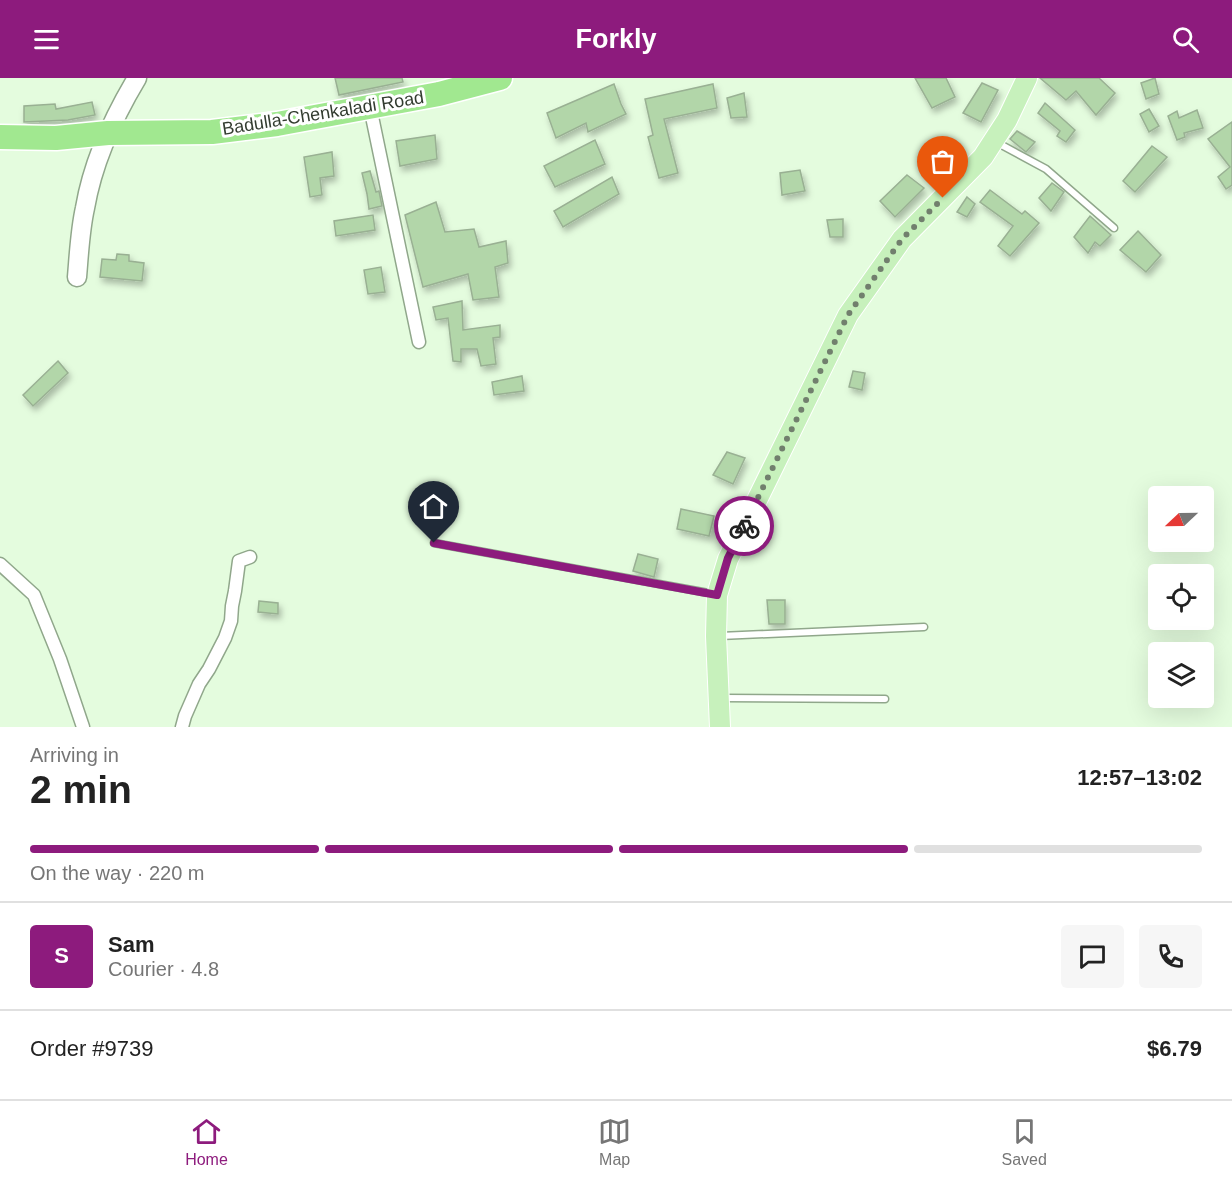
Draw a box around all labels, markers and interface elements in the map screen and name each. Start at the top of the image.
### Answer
icon: menu [30,23,63,56]
icon: search [1169,23,1202,56]
text: Forkly [575,24,657,54]
street label: Badulla-Chenkaladi Road [221,87,425,139]
pin [917,136,968,198]
icon: bag [926,145,959,178]
pin [408,481,459,543]
north arrow [1148,486,1214,552]
map controls [1148,486,1214,708]
icon: home [417,490,450,523]
courier [714,496,774,556]
icon: bike [728,510,761,543]
button: locate [1148,564,1214,630]
button: layers [1148,642,1214,708]
text: Arriving in [30,744,119,766]
text: 12:57–13:02 [1077,765,1202,790]
text: 2 min [30,768,132,811]
text: On the way · 220 m [30,862,205,884]
button: chat [1061,925,1124,988]
button: phone [1139,925,1202,988]
text: Sam [108,932,154,957]
text: S [54,943,69,968]
text: Courier · 4.8 [108,958,219,980]
text: Order #9739 [30,1036,154,1061]
text: $6.79 [1147,1036,1202,1061]
tab: Home [185,1115,228,1169]
tab: Map [598,1115,631,1169]
tab: Saved [1001,1115,1047,1169]

